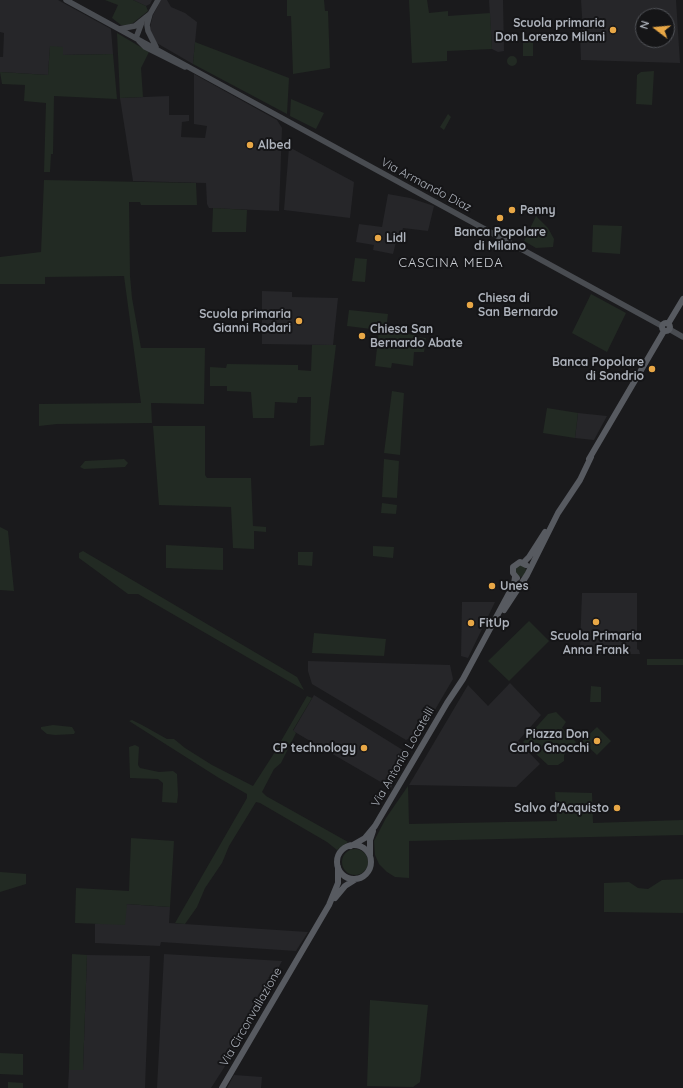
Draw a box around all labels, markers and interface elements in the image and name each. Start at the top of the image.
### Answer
north arrow [635,8,675,48]
place label: Scuola primaria Don Lorenzo Milani [495,16,605,44]
text: N [637,19,652,31]
marker: Scuola primaria Don Lorenzo Milani [608,25,618,35]
place label: Albed [258,138,291,152]
marker: Albed [245,140,255,150]
street label: Via Armando Diaz [378,155,474,215]
place label: Penny [520,203,555,217]
marker: Penny [507,205,517,215]
marker: Banca Popolare di Milano [495,213,505,223]
place label: Banca Popolare di Milano [454,225,546,253]
place label: Lidl [386,231,406,245]
marker: Lidl [373,233,383,243]
district label: CASCINA MEDA [398,255,504,271]
place label: Chiesa di San Bernardo [478,291,558,319]
marker: Chiesa di San Bernardo [465,300,475,310]
place label: Scuola primaria Gianni Rodari [199,307,291,335]
marker: Scuola primaria Gianni Rodari [294,316,304,326]
place label: Chiesa San Bernardo Abate [370,322,463,350]
marker: Chiesa San Bernardo Abate [357,331,367,341]
place label: Banca Popolare di Sondrio [552,355,644,383]
marker: Banca Popolare di Sondrio [647,364,657,374]
place label: Unes [500,579,528,593]
marker: Unes [487,581,497,591]
place label: FitUp [479,616,509,630]
marker: Scuola Primaria Anna Frank [591,617,601,627]
marker: FitUp [466,618,476,628]
place label: Scuola Primaria Anna Frank [550,629,642,657]
street label: Via Antonio Locatelli [368,704,438,810]
place label: Piazza Don Carlo Gnocchi [509,727,589,755]
marker: Piazza Don Carlo Gnocchi [592,736,602,746]
place label: CP technology [273,741,356,755]
marker: CP technology [359,743,369,753]
place label: Salvo d'Acquisto [514,801,609,815]
marker: Salvo d'Acquisto [612,803,622,813]
street label: Via Circonvallazione [217,965,285,1069]

